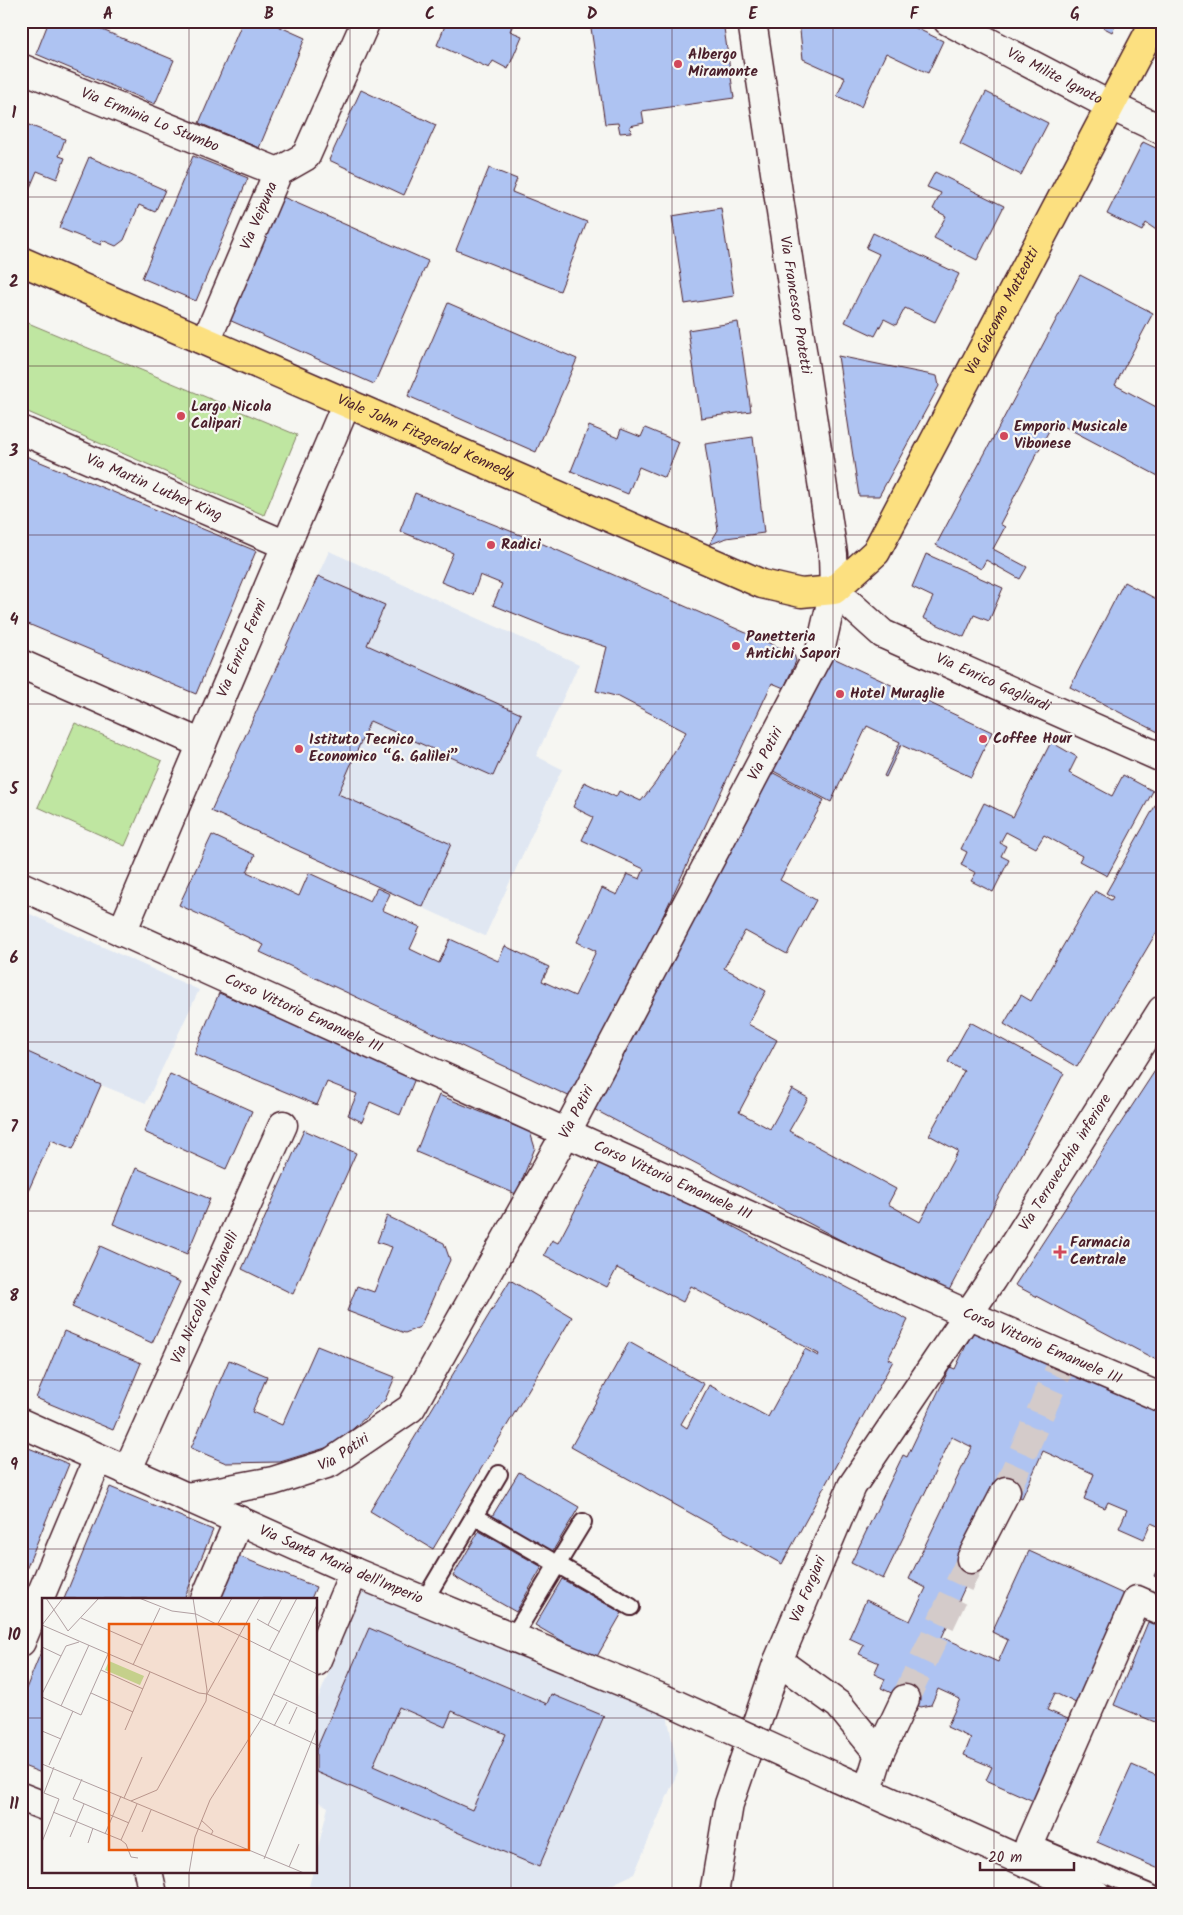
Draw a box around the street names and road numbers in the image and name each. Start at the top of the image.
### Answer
street label: Via Milite Ignoto [1002,42,1107,112]
street label: Via Erminia Lo Stumbo [77,81,223,159]
street label: Via Veipuna [234,178,285,254]
street label: Via Francesco Protetti [772,234,818,377]
street label: Via Giacomo Matteotti [959,242,1047,380]
street label: Viale John Fitzgerald Kennedy [333,388,518,487]
street label: Via Martin Luther King [82,448,226,528]
street label: Via Enrico Fermi [211,594,274,701]
street label: Via Enrico Gagliardi [932,647,1055,719]
street label: Via Potiri [742,722,790,785]
street label: Corso Vittorio Emanuele III [220,968,387,1060]
street label: Via Potiri [553,1080,601,1144]
street label: Via Terravecchia inferiore [1013,1089,1118,1236]
street label: Corso Vittorio Emanuele III [589,1134,756,1227]
street label: Via Niccolò Machiavelli [165,1226,246,1368]
street label: Corso Vittorio Emanuele III [959,1301,1126,1391]
street label: Via Potiri [315,1427,376,1478]
street label: Via Santa Maria dell'Imperio [255,1519,427,1611]
street label: Via Forgiari [783,1551,834,1627]

